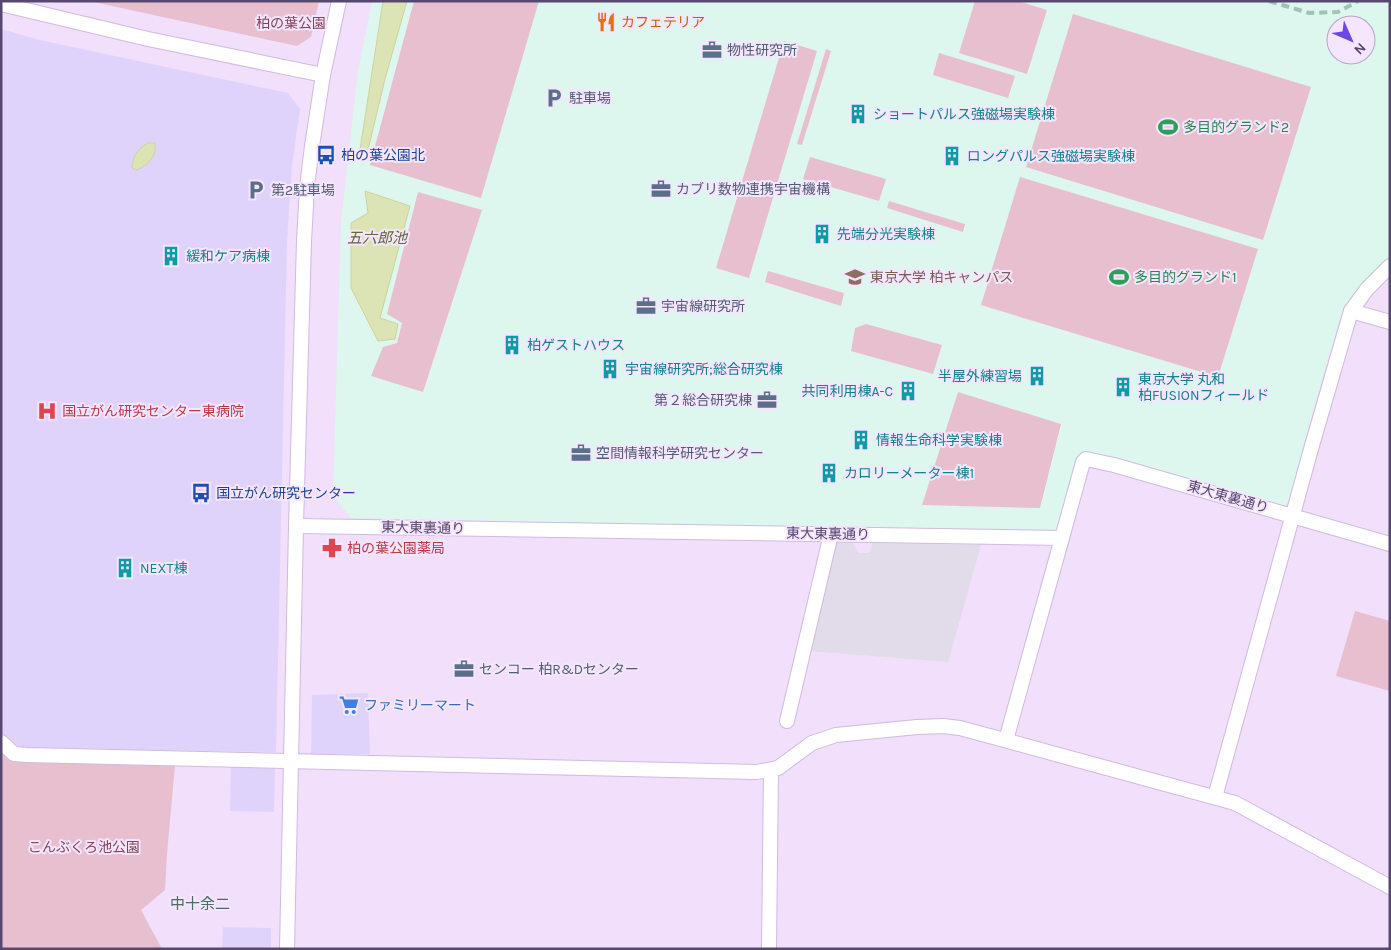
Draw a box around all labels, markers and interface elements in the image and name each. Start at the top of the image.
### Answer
restaurant icon: カフェテリア [595,11,617,33]
place label: カフェテリア [621,14,705,31]
park label: 柏の葉公園 [256,15,326,32]
north arrow [1326,15,1376,65]
office icon: 物性研究所 [701,39,723,61]
text: N [1350,39,1369,58]
place label: 物性研究所 [727,42,797,59]
parking icon: 駐車場 [543,87,565,109]
place label: 駐車場 [569,90,611,107]
building icon: ショートパルス強磁場実験棟 [847,103,869,125]
place label: ショートパルス強磁場実験棟 [873,106,1055,123]
sports icon: 多目的グランド2 [1157,116,1179,138]
place label: 多目的グランド2 [1183,119,1289,136]
bus stop icon: 柏の葉公園北 [315,144,337,166]
building icon: ロングパルス強磁場実験棟 [941,145,963,167]
place label: 柏の葉公園北 [341,147,425,164]
place label: ロングパルス強磁場実験棟 [967,148,1135,165]
office icon: カブリ数物連携宇宙機構 [650,178,672,200]
parking icon: 第2駐車場 [245,179,267,201]
place label: カブリ数物連携宇宙機構 [676,181,830,198]
place label: 第2駐車場 [271,182,335,199]
building icon: 先端分光実験棟 [811,223,833,245]
place label: 先端分光実験棟 [837,226,935,243]
water label: 五六郎池 [347,229,409,247]
building icon: 緩和ケア病棟 [160,245,182,267]
place label: 緩和ケア病棟 [186,248,270,265]
school or university icon: 東京大学 柏キャンパス [844,266,866,288]
sports icon: 多目的グランド1 [1108,266,1130,288]
place label: 東京大学 柏キャンパス [870,269,1013,286]
place label: 多目的グランド1 [1134,269,1237,286]
office icon: 宇宙線研究所 [635,295,657,317]
place label: 宇宙線研究所 [661,298,745,315]
building icon: 柏ゲストハウス [501,334,523,356]
place label: 柏ゲストハウス [527,337,625,354]
building icon: 宇宙線研究所;総合研究棟 [599,358,621,380]
place label: 宇宙線研究所;総合研究棟 [625,361,783,378]
building icon: 半屋外練習場 [1026,365,1048,387]
place label: 半屋外練習場 [938,368,1022,385]
place label: 東京大学 丸和 柏FUSIONフィールド [1138,371,1269,404]
building icon: 東京大学 丸和 柏FUSIONフィールド [1112,376,1134,398]
building icon: 共同利用棟A-C [897,380,919,402]
place label: 共同利用棟A-C [802,383,893,400]
office icon: 第２総合研究棟 [756,389,778,411]
place label: 第２総合研究棟 [654,392,752,409]
hospital icon: 国立がん研究センター東病院 [36,400,58,422]
place label: 国立がん研究センター東病院 [62,403,244,420]
building icon: 情報生命科学実験棟 [850,429,872,451]
place label: 情報生命科学実験棟 [876,432,1002,449]
office icon: 空間情報科学研究センター [570,442,592,464]
place label: 空間情報科学研究センター [596,445,764,462]
building icon: カロリーメーター棟1 [818,462,840,484]
place label: カロリーメーター棟1 [844,465,974,482]
street label: 東大東裏通り [1185,477,1271,517]
bus stop icon: 国立がん研究センター [190,482,212,504]
place label: 国立がん研究センター [216,485,356,502]
street label: 東大東裏通り [381,519,465,537]
street label: 東大東裏通り [786,525,870,543]
pharmacy icon: 柏の葉公園薬局 [321,537,343,559]
place label: 柏の葉公園薬局 [347,540,445,557]
building icon: NEXT棟 [114,557,136,579]
place label: NEXT棟 [140,560,187,577]
office icon: センコー 柏R&Dセンター [453,658,475,680]
place label: センコー 柏R&Dセンター [479,661,639,678]
supermarket icon: ファミリーマート [338,694,360,716]
place label: ファミリーマート [364,697,476,714]
park label: こんぶくろ池公園 [28,839,140,856]
district label: 中十余二 [170,895,230,913]

